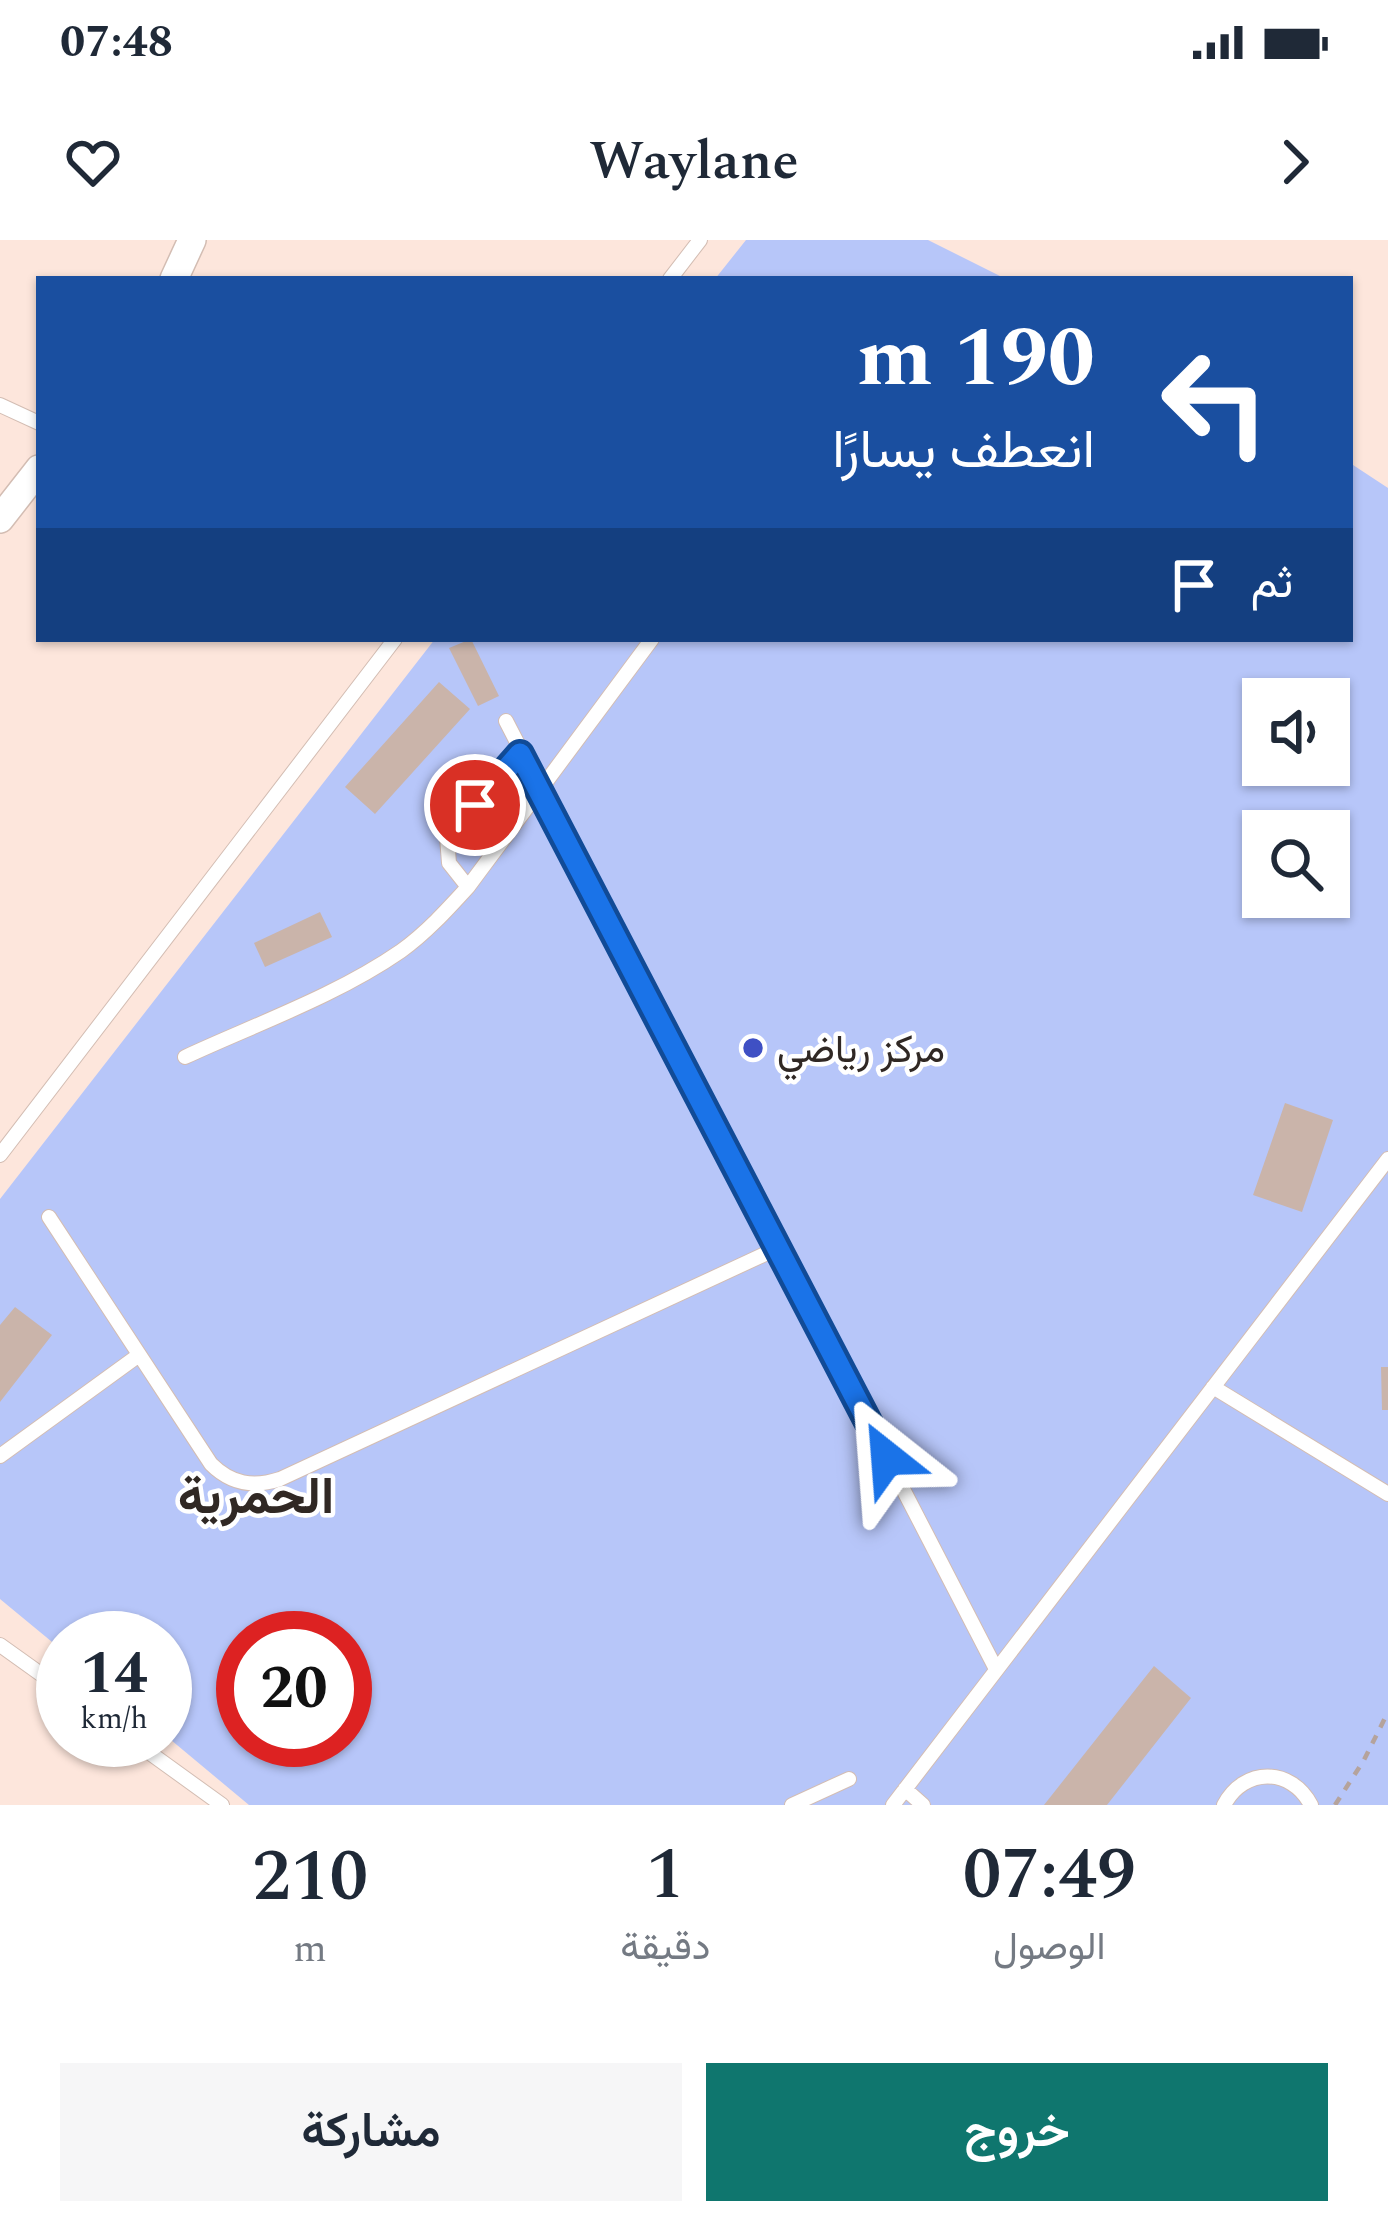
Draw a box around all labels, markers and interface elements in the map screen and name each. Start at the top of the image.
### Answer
text: 07:48 [60,8,173,77]
text: Waylane [589,121,799,203]
icon: heart [60,129,126,195]
icon: forward [1262,129,1328,195]
text: 190 m [857,295,1095,423]
icon: left [1137,324,1293,480]
text: انعطف يسارًا [832,410,1095,492]
text: ثم [1251,549,1293,618]
icon: arrive [1161,552,1227,618]
map controls [1242,678,1350,918]
button: sound [1242,678,1350,786]
pin [424,754,526,856]
icon: arrive [442,772,508,838]
button: search [1242,810,1350,918]
place label: مركز رياضي [777,1021,945,1080]
marker: مركز رياضي [740,1035,766,1061]
position arrow [824,1395,950,1521]
district label: الحمرية [178,1459,334,1537]
speed limit sign: 20 [216,1611,372,1767]
text: 14 [80,1628,148,1720]
text: km/h [80,1696,148,1742]
text: 1 [646,1821,685,1930]
text: 07:49 [963,1821,1136,1930]
text: 210 [252,1823,368,1932]
text: دقيقة [620,1918,710,1977]
text: الوصول [993,1918,1106,1977]
text: m [293,1920,327,1979]
button: مشاركة [60,2063,682,2201]
button: خروج [706,2063,1328,2201]

